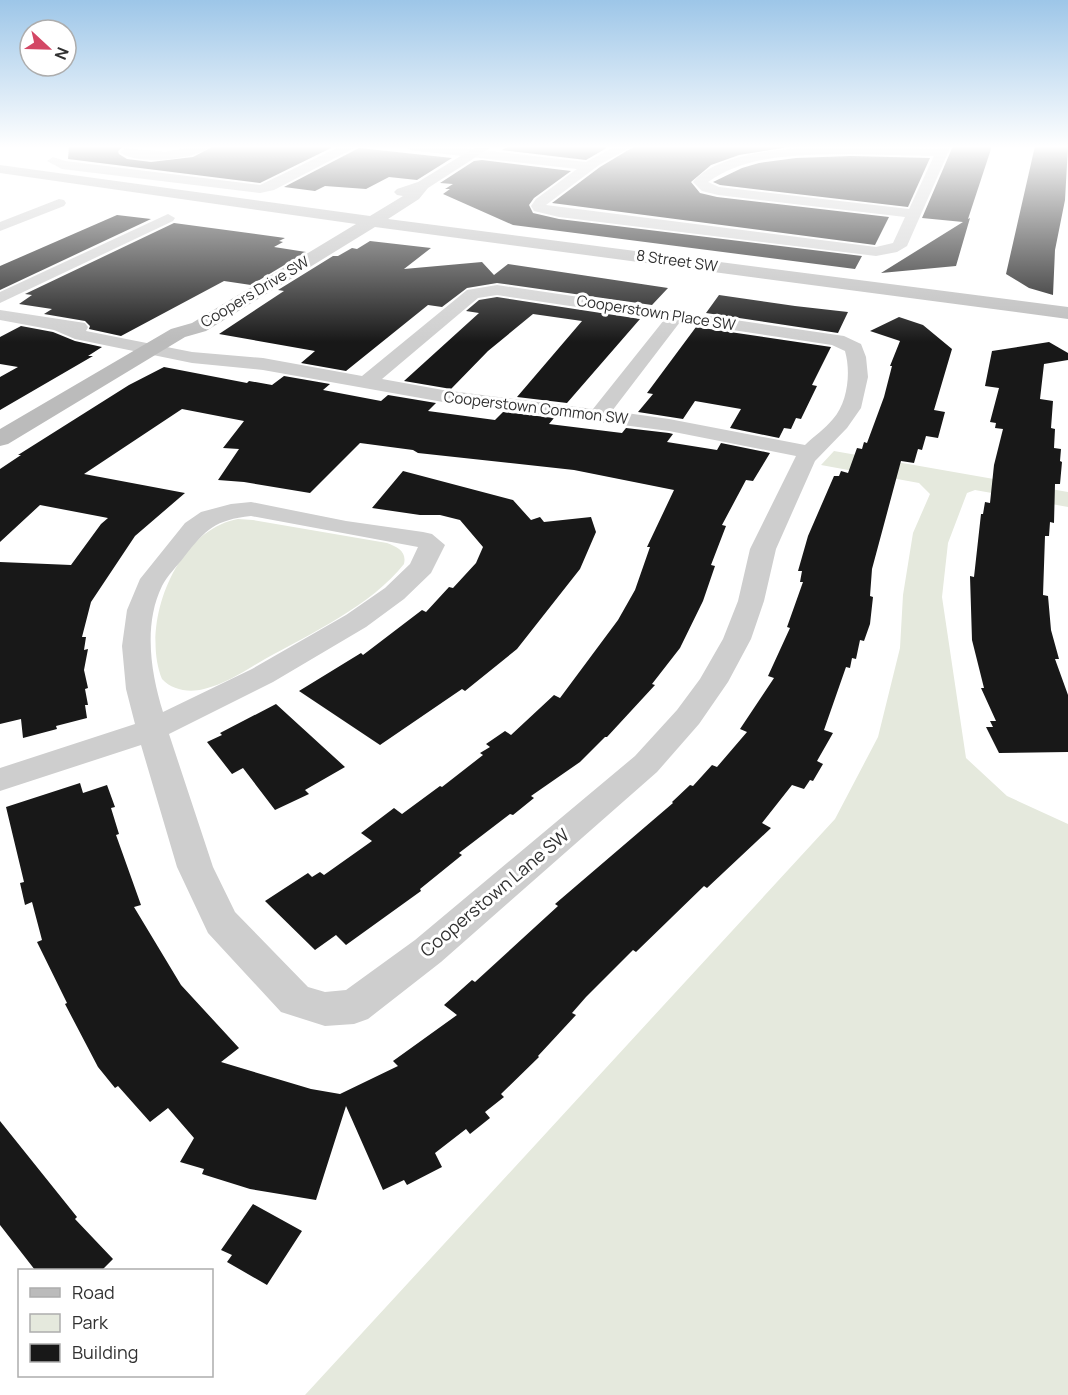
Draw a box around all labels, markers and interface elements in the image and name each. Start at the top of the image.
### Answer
north arrow [18,18,78,78]
text: N [50,44,74,63]
street label: 8 Street SW [635,244,719,277]
street label: Coopers Drive SW [197,251,313,332]
street label: Cooperstown Place SW [575,290,737,335]
street label: Cooperstown Common SW [443,386,629,429]
street label: Cooperstown Lane SW [415,823,574,962]
legend [18,1269,213,1377]
text: Road [72,1280,115,1304]
text: Park [72,1310,109,1334]
text: Building [72,1340,138,1364]

